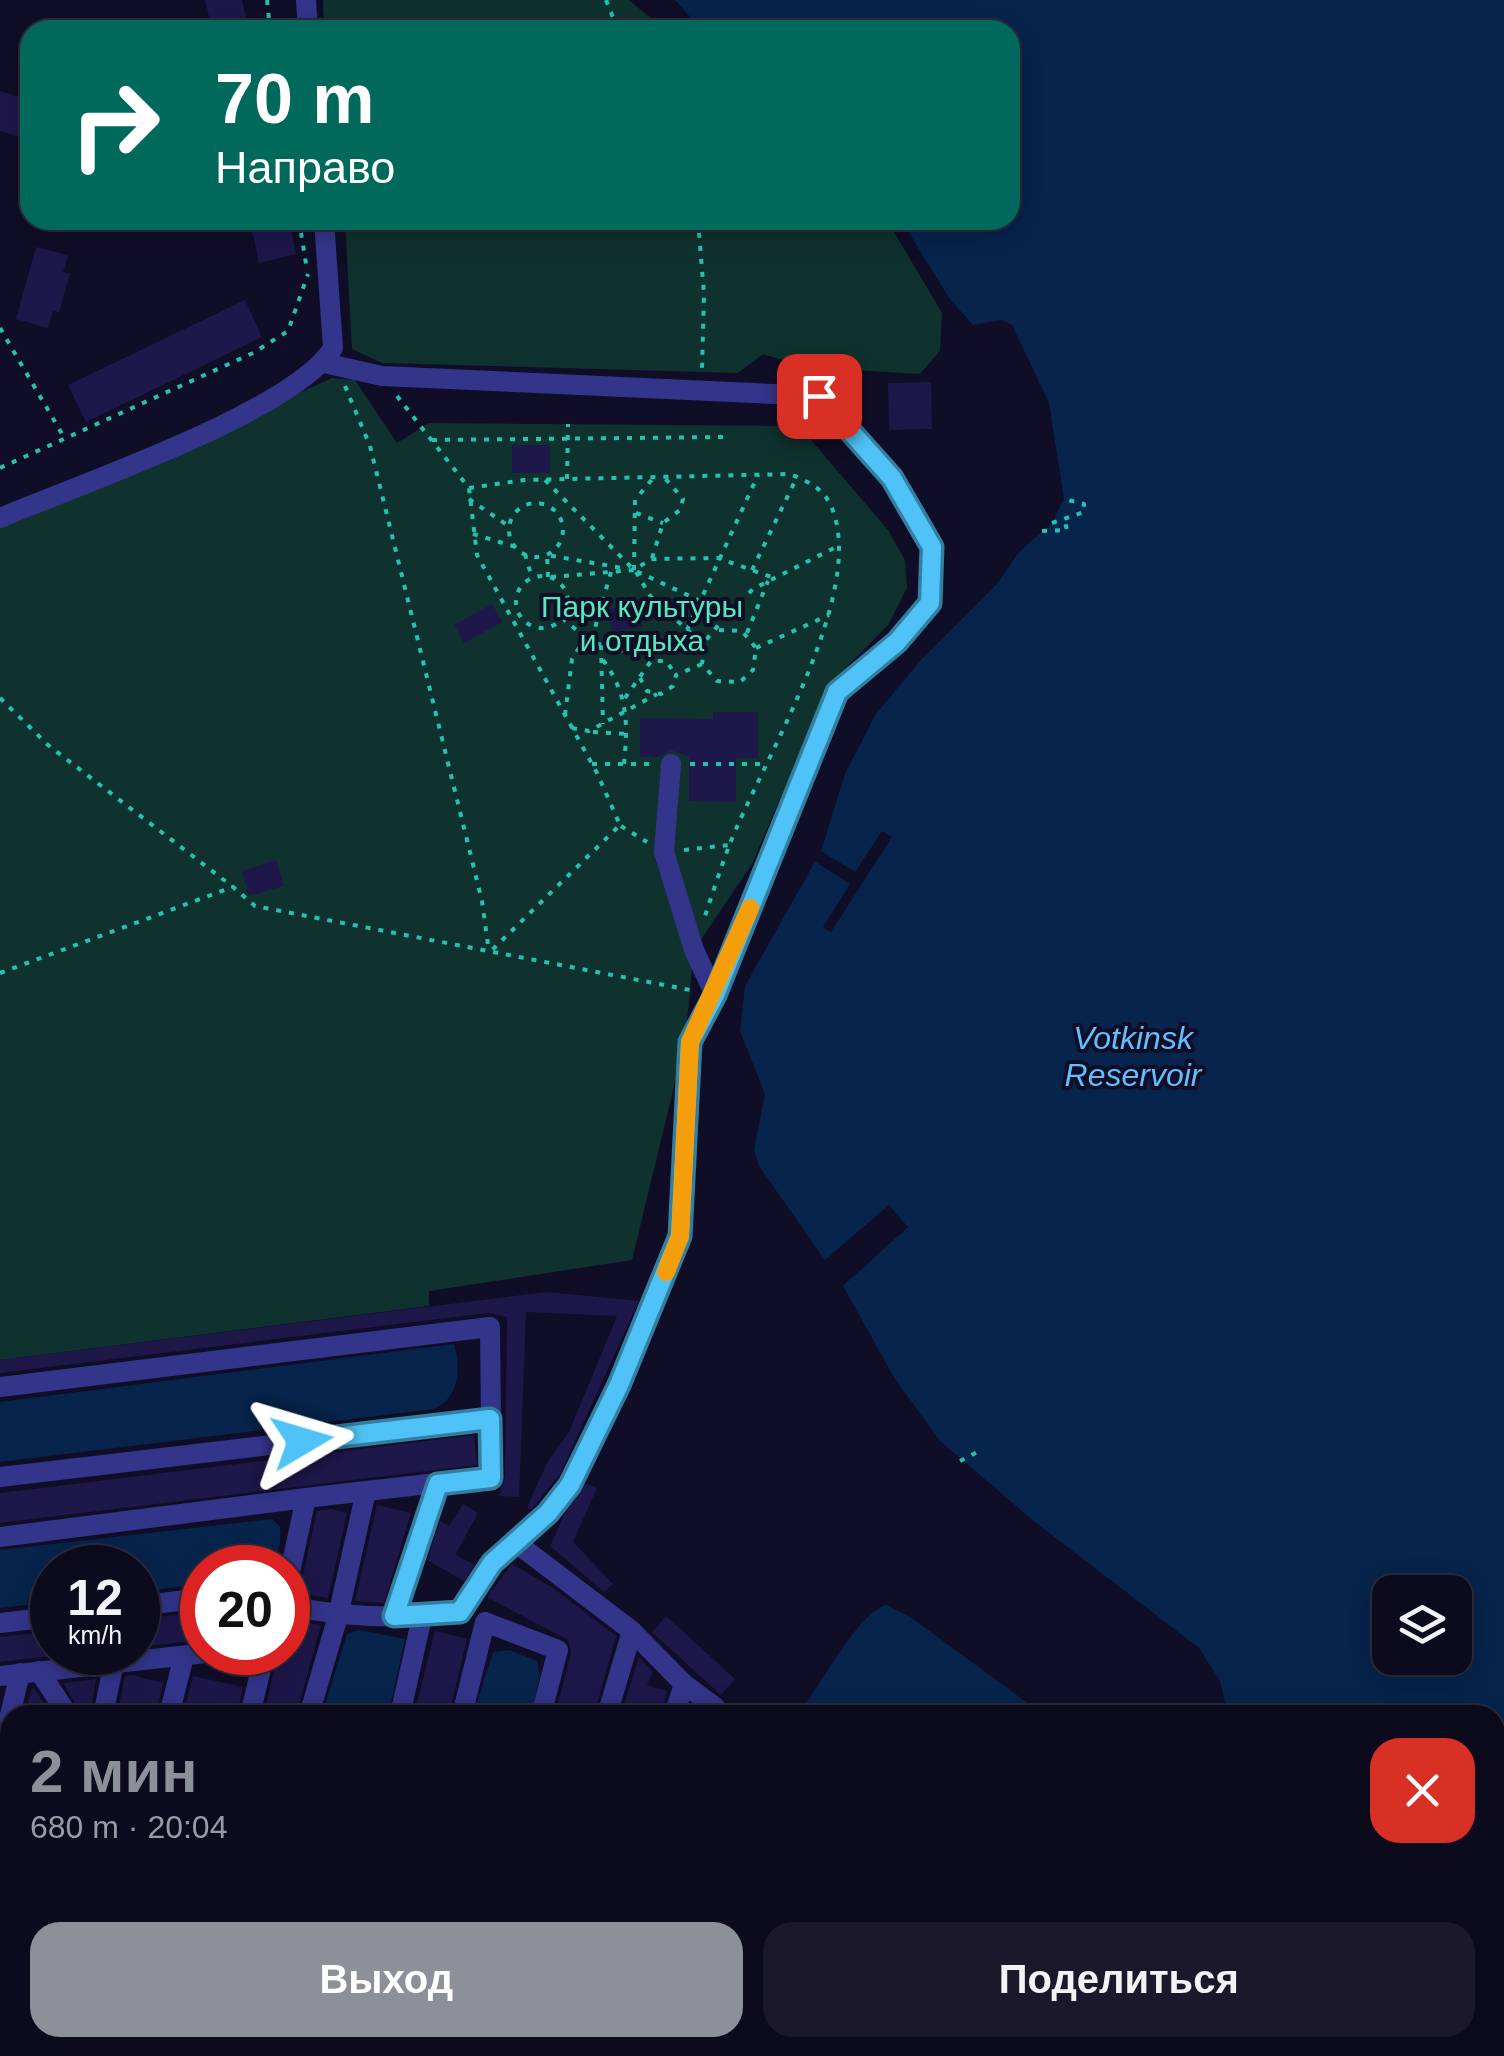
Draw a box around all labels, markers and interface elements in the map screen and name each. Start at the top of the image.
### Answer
icon: right [50,60,180,190]
text: 70 m [215,60,375,138]
text: Направо [215,142,395,193]
pin [777,354,862,439]
icon: arrive [792,369,847,424]
park label: Парк культуры и отдыха [541,590,743,657]
water label: Votkinsk Reservoir [1065,1020,1203,1093]
position arrow [250,1389,354,1493]
speed limit sign: 20 [180,1545,310,1675]
text: 12 [67,1570,123,1626]
map controls [1372,1575,1472,1675]
button: layers [1372,1575,1472,1675]
text: km/h [68,1621,122,1649]
text: 2 мин [30,1738,198,1805]
button: close [1370,1738,1475,1843]
text: 680 m · 20:04 [30,1809,227,1845]
button: Выход [30,1922,743,2037]
button: Поделиться [763,1922,1475,2037]

